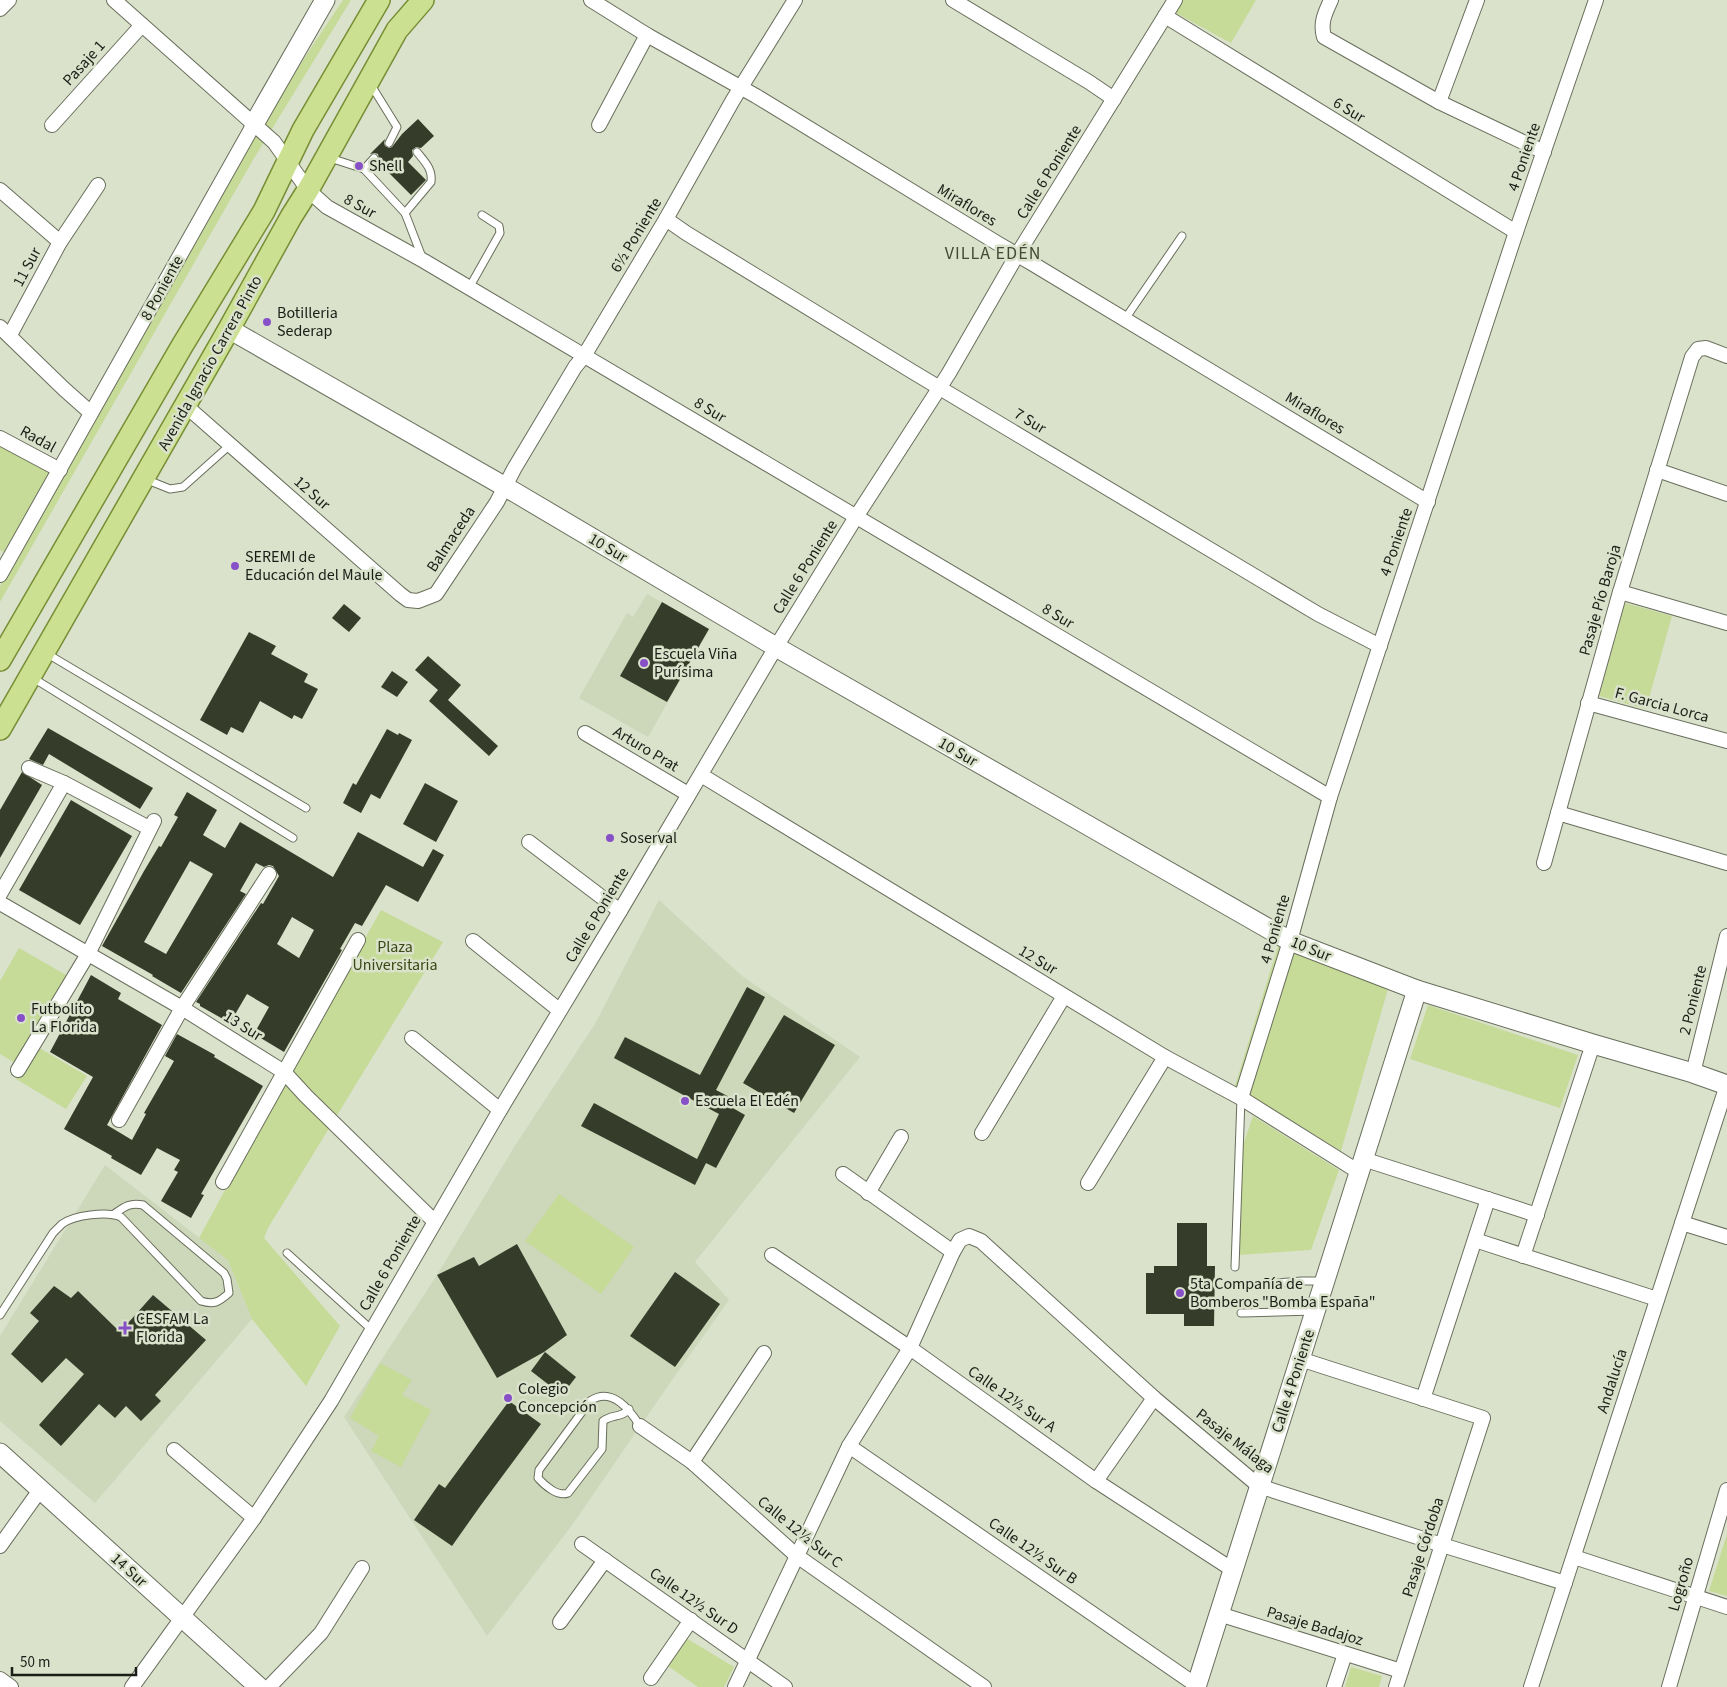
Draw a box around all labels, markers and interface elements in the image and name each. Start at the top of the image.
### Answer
street label: Pasaje 1 [58,35,110,91]
street label: 6 Sur [1329,92,1370,128]
street label: 4 Poniente [1502,120,1546,194]
street label: Calle 6 Poniente [1011,121,1087,223]
place label: Shell [369,155,402,177]
marker: Shell [353,160,365,172]
street label: Miraflores [933,179,1001,232]
street label: 8 Sur [340,188,381,224]
street label: 6½ Poniente [605,193,667,277]
district label: VILLA EDÉN [945,241,1041,266]
street label: 11 Sur [7,243,47,291]
street label: 8 Poniente [135,252,189,324]
street label: Avenida Ignacio Carrera Pinto [153,271,267,455]
place label: Botilleria Sederap [277,302,338,342]
marker: Botilleria Sederap [261,316,273,328]
street label: Miraflores [1281,387,1349,440]
street label: 8 Sur [690,392,731,428]
street label: 7 Sur [1010,403,1051,439]
street label: Radal [16,420,60,458]
street label: 12 Sur [289,471,335,515]
street label: Balmaceda [421,502,481,576]
street label: 4 Poniente [1374,505,1418,579]
street label: Calle 6 Poniente [767,516,843,618]
street label: 10 Sur [584,528,632,568]
street label: Pasaje Pío Baroja [1574,542,1626,658]
place label: SEREMI de Educación del Maule [245,546,382,586]
marker: SEREMI de Educación del Maule [229,560,241,572]
street label: 8 Sur [1038,598,1079,634]
place label: Escuela Viña Purísima [654,643,737,683]
marker: Escuela Viña Purísima [638,657,650,669]
street label: F. Garcia Lorca [1612,682,1712,728]
street label: Arturo Prat [609,721,683,778]
street label: 10 Sur [934,732,982,772]
place label: Soserval [620,827,677,849]
marker: Soserval [604,832,616,844]
street label: Calle 6 Poniente [560,863,634,967]
street label: 4 Poniente [1255,892,1295,966]
street label: 10 Sur [1287,931,1335,967]
park label: Plaza Universitaria [352,936,438,976]
street label: 12 Sur [1014,940,1062,980]
street label: 2 Poniente [1674,963,1712,1037]
place label: Futbolito La Florida [31,998,97,1038]
street label: 13 Sur [219,1006,267,1047]
marker: Futbolito La Florida [15,1012,27,1024]
place label: Escuela El Edén [695,1090,799,1112]
marker: Escuela El Edén [679,1095,691,1107]
street label: Calle 6 Poniente [354,1211,426,1315]
place label: 5ta Compañía de Bomberos "Bomba España" [1190,1273,1376,1313]
marker: 5ta Compañía de Bomberos "Bomba España" [1174,1287,1186,1299]
place label: CESFAM La Florida [136,1308,209,1348]
marker: CESFAM La Florida [118,1321,132,1335]
street label: Calle 4 Poniente [1266,1326,1320,1436]
street label: Andalucía [1591,1346,1633,1416]
street label: Calle 12½ Sur A [963,1360,1061,1438]
place label: Colegio Concepción [518,1378,597,1418]
marker: Colegio Concepción [502,1392,514,1404]
street label: Pasaje Málaga [1191,1403,1279,1479]
street label: Calle 12½ Sur C [753,1491,847,1573]
street label: Pasaje Córdoba [1397,1494,1449,1600]
street label: Calle 12½ Sur B [984,1512,1082,1590]
street label: 14 Sur [106,1548,152,1592]
street label: Logroño [1663,1554,1699,1614]
street label: Calle 12½ Sur D [645,1562,743,1640]
street label: Pasaje Badajoz [1264,1601,1366,1651]
scale bar [12,1644,136,1676]
text: 50 m [20,1652,50,1673]

